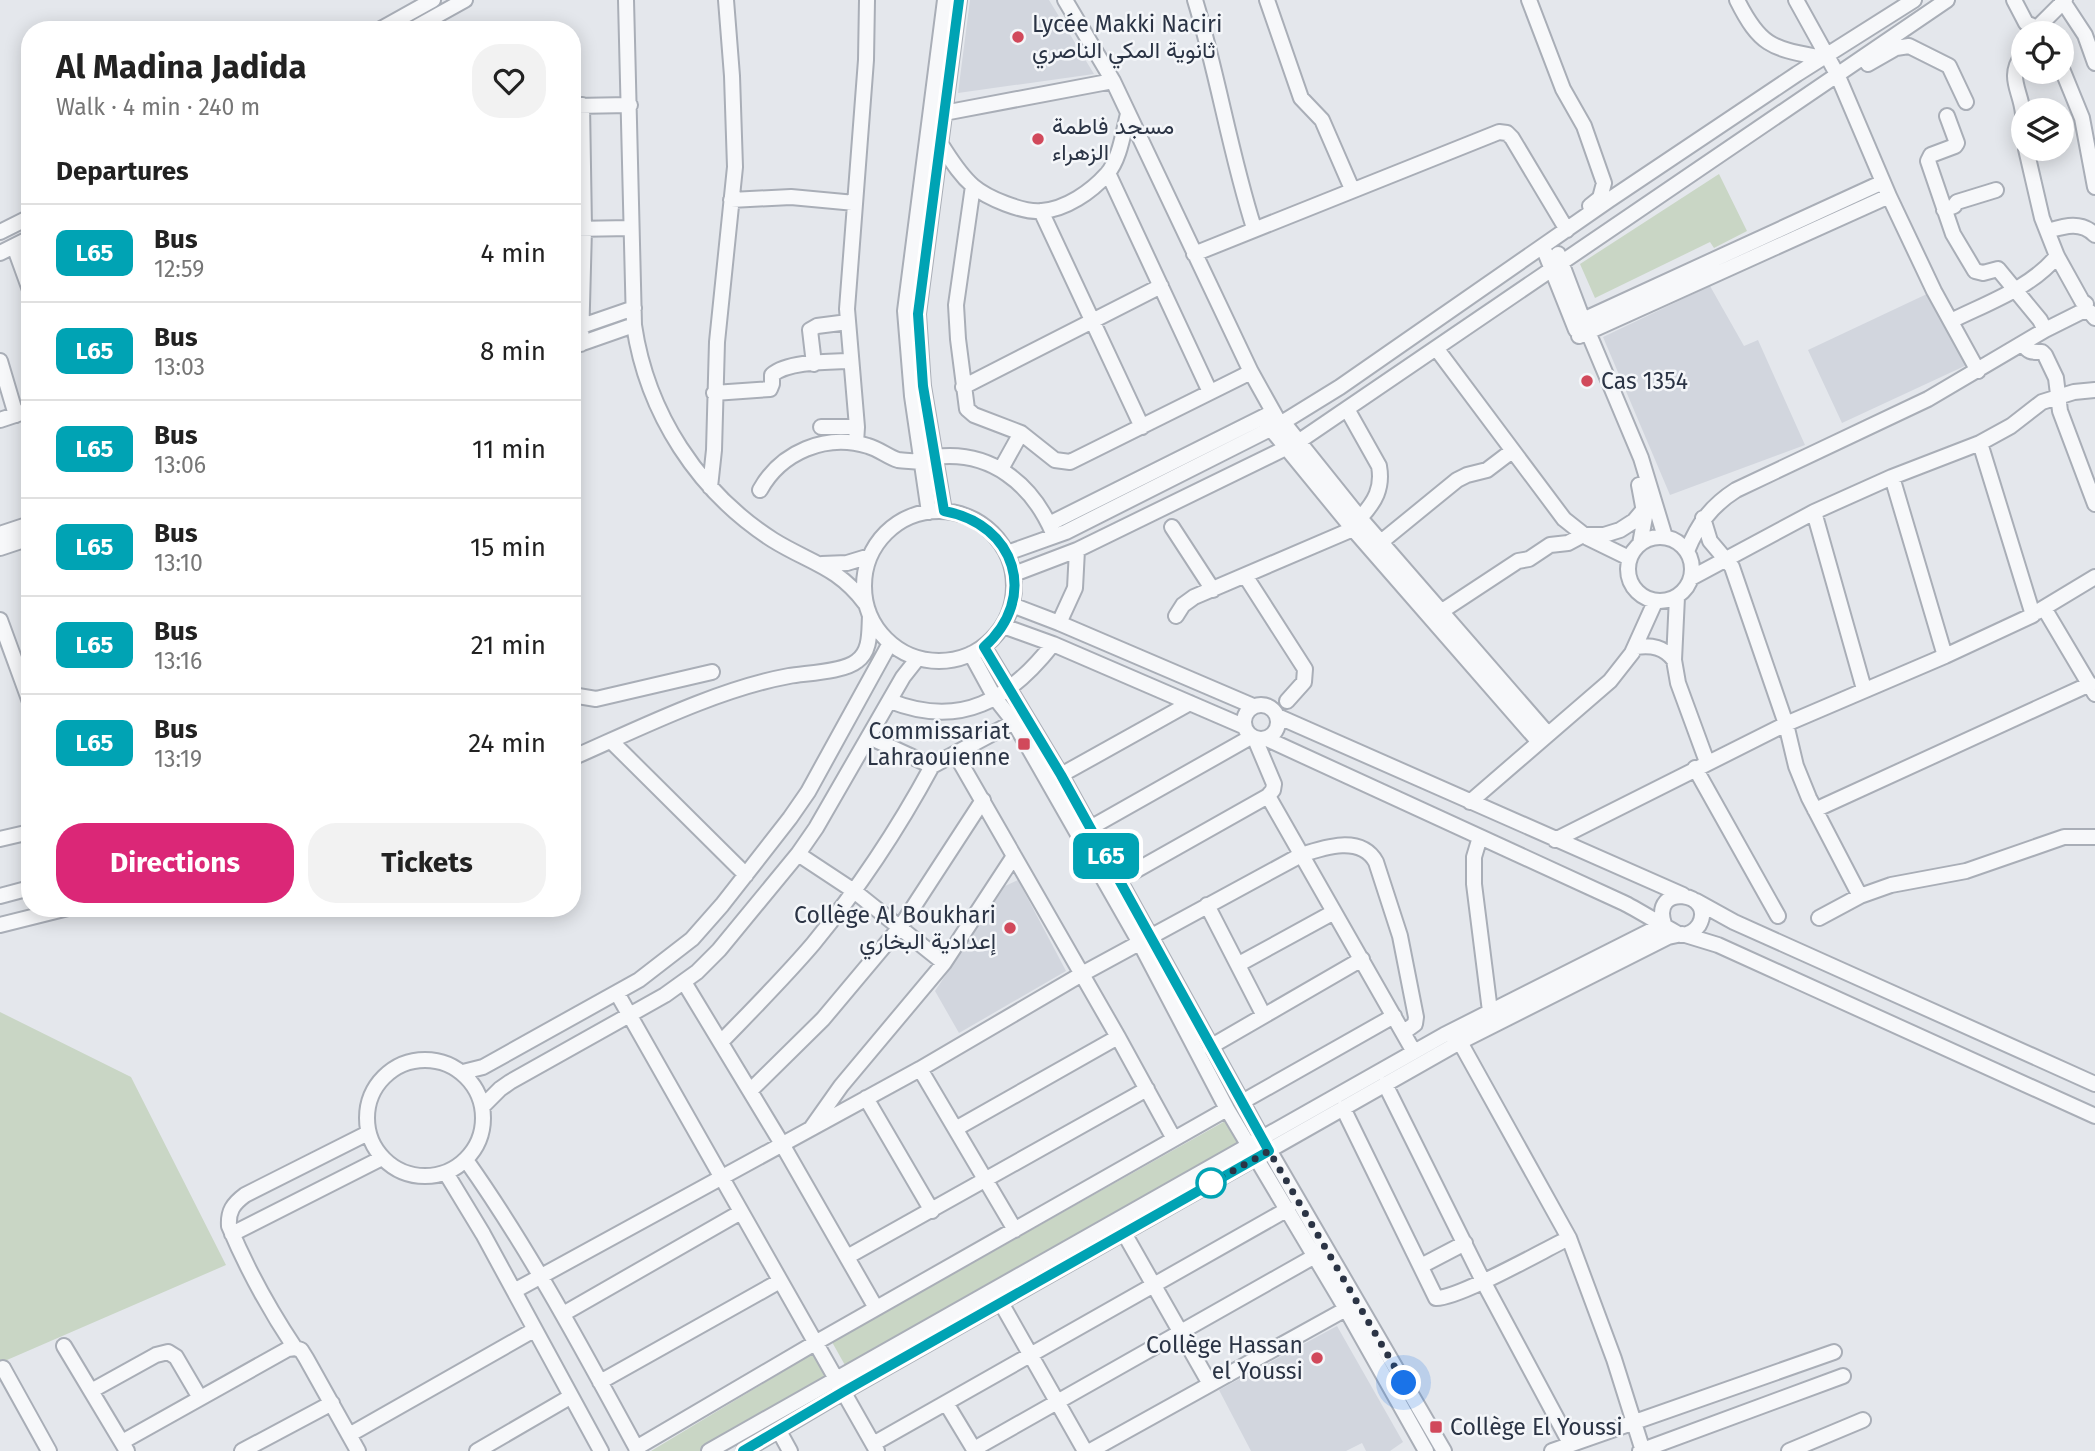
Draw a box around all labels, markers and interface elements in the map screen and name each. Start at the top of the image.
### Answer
place label: Lycée Makki Naciri ثانوية المكي الناصري [1032,10,1222,69]
map controls [2011,21,2074,161]
button: locate [2011,21,2074,84]
marker: Lycée Makki Naciri ثانوية المكي الناصري [1010,29,1026,45]
button: heart [472,44,546,118]
text: Al Madina Jadida [56,47,307,87]
text: Walk · 4 min · 240 m [56,93,260,121]
button: layers [2011,98,2074,161]
place label: مسجد فاطمة الزهراء [1052,112,1174,167]
marker: مسجد فاطمة الزهراء [1030,131,1046,147]
text: Departures [56,156,189,187]
text: Bus [154,224,197,255]
text: 4 min [480,238,546,269]
text: L65 [76,239,113,267]
text: 12:59 [154,255,204,283]
text: Bus [154,322,197,353]
text: 8 min [480,336,546,367]
text: L65 [76,337,113,365]
text: 13:03 [154,353,205,381]
place label: Cas 1354 [1601,367,1688,395]
marker: Cas 1354 [1579,373,1595,389]
text: Bus [154,420,197,451]
text: 11 min [472,434,546,465]
text: L65 [76,435,113,463]
text: 13:06 [154,451,206,479]
text: Bus [154,518,197,549]
text: 15 min [470,532,546,563]
text: L65 [76,533,113,561]
text: 13:10 [154,549,203,577]
text: Bus [154,616,197,647]
text: 21 min [471,630,546,661]
text: L65 [76,631,113,659]
text: 13:16 [154,647,202,675]
text: Bus [154,714,197,745]
place label: Commissariat Lahraouienne [867,717,1011,771]
text: 24 min [468,728,546,759]
text: L65 [76,729,113,757]
marker: Commissariat Lahraouienne [1016,736,1032,752]
text: 13:19 [154,745,202,773]
button: Directions [56,823,294,903]
button: Tickets [308,823,546,903]
line badge: L65 [1066,833,1146,879]
text: L65 [1087,842,1125,870]
place label: Collège Al Boukhari إعدادية البخاري [794,901,996,960]
marker: Collège Al Boukhari إعدادية البخاري [1002,920,1018,936]
unlabelled marker [1196,1168,1226,1198]
place label: Collège Hassan el Youssi [1146,1331,1303,1385]
marker: Collège Hassan el Youssi [1309,1350,1325,1366]
your location [1386,1365,1421,1400]
place label: Collège El Youssi [1450,1413,1623,1441]
marker: Collège El Youssi [1428,1419,1444,1435]

